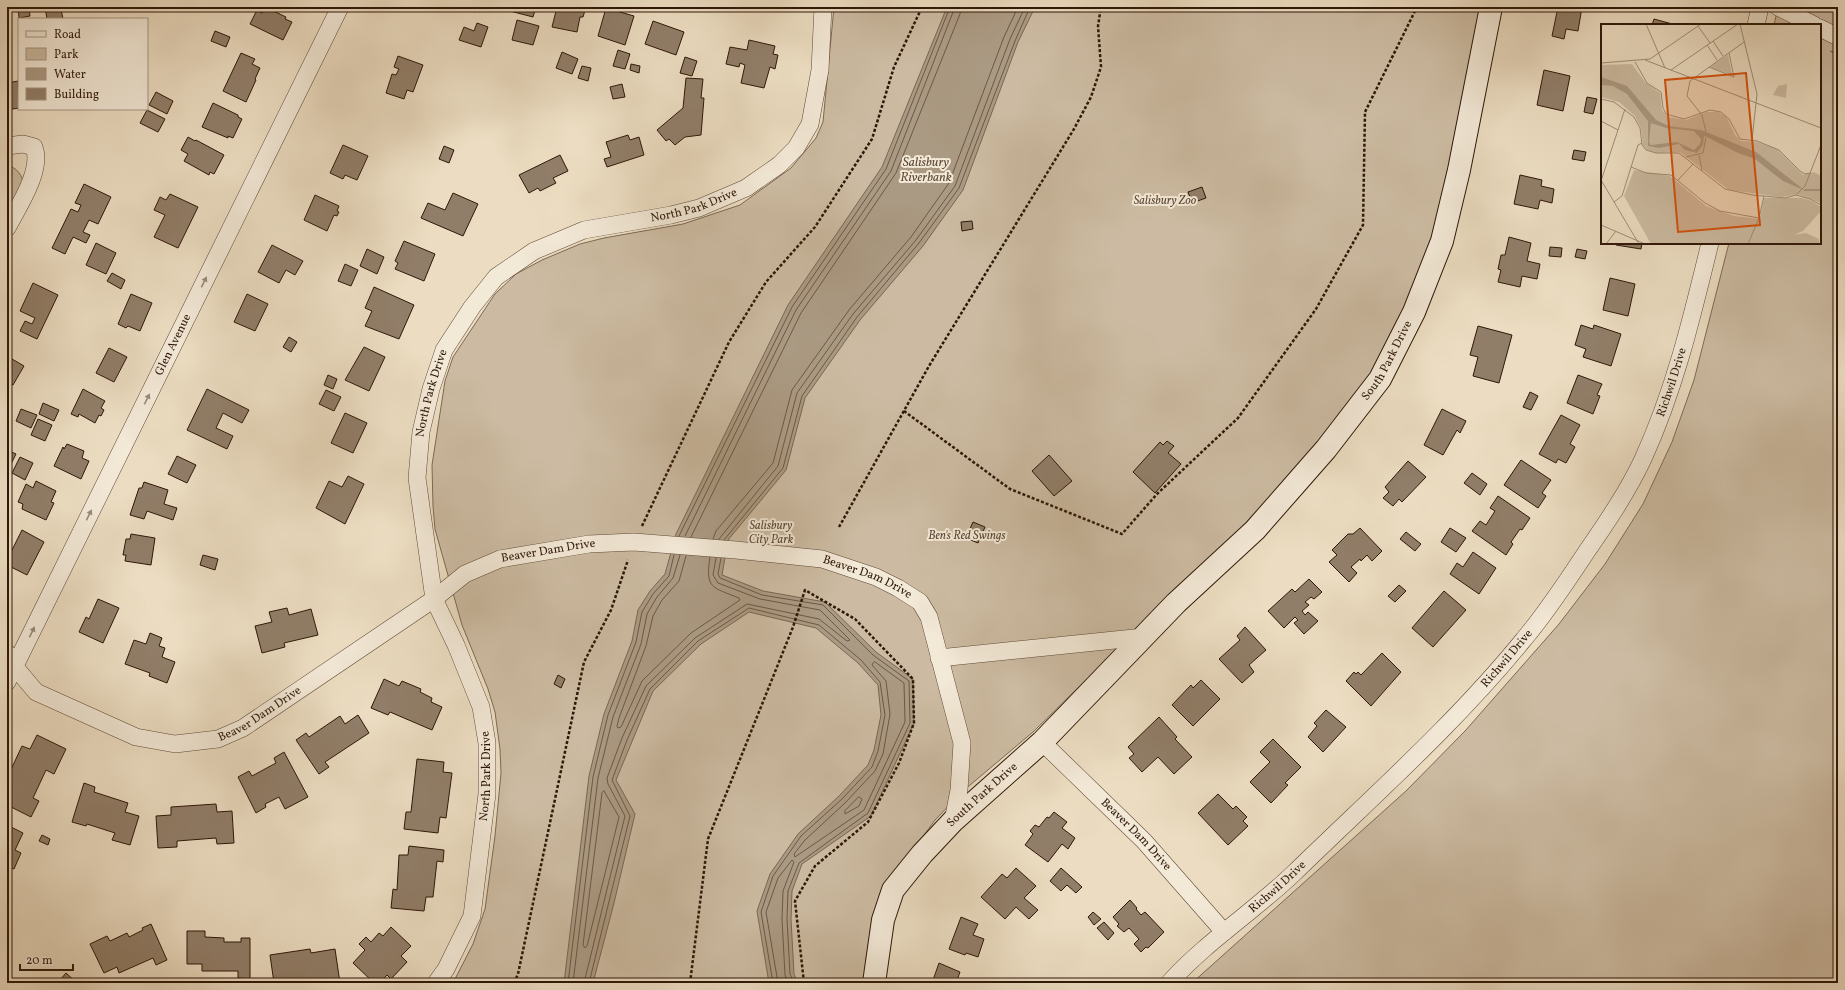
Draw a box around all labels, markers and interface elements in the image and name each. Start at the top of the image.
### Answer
legend [18,18,148,110]
inset map [1601,24,1821,244]
text: Road [54,27,81,43]
text: Park [54,47,79,63]
text: Water [54,67,86,83]
text: Building [54,87,99,103]
water label: Salisbury Riverbank [900,154,952,187]
street label: North Park Drive [649,184,740,226]
park label: Salisbury Zoo [1134,193,1197,209]
one-way arrow [201,276,208,288]
street label: Glen Avenue [151,311,195,378]
street label: South Park Drive [1358,318,1416,404]
street label: Richwil Drive [1653,346,1691,419]
street label: North Park Drive [413,347,452,438]
one-way arrow [144,393,150,404]
one-way arrow [86,509,92,521]
park label: Salisbury City Park [749,518,794,548]
park label: Ben's Red Swings [928,528,1006,544]
street label: Beaver Dam Drive [500,536,596,567]
street label: Beaver Dam Drive [821,552,915,603]
one-way arrow [29,626,35,637]
street label: Richwil Drive [1478,626,1537,691]
street label: Beaver Dam Drive [216,683,305,746]
street label: North Park Drive [476,730,495,822]
street label: South Park Drive [943,759,1021,831]
street label: Beaver Dam Drive [1097,795,1175,875]
street label: Richwil Drive [1245,857,1310,917]
scale bar [20,946,73,972]
text: 20 m [26,953,53,969]

